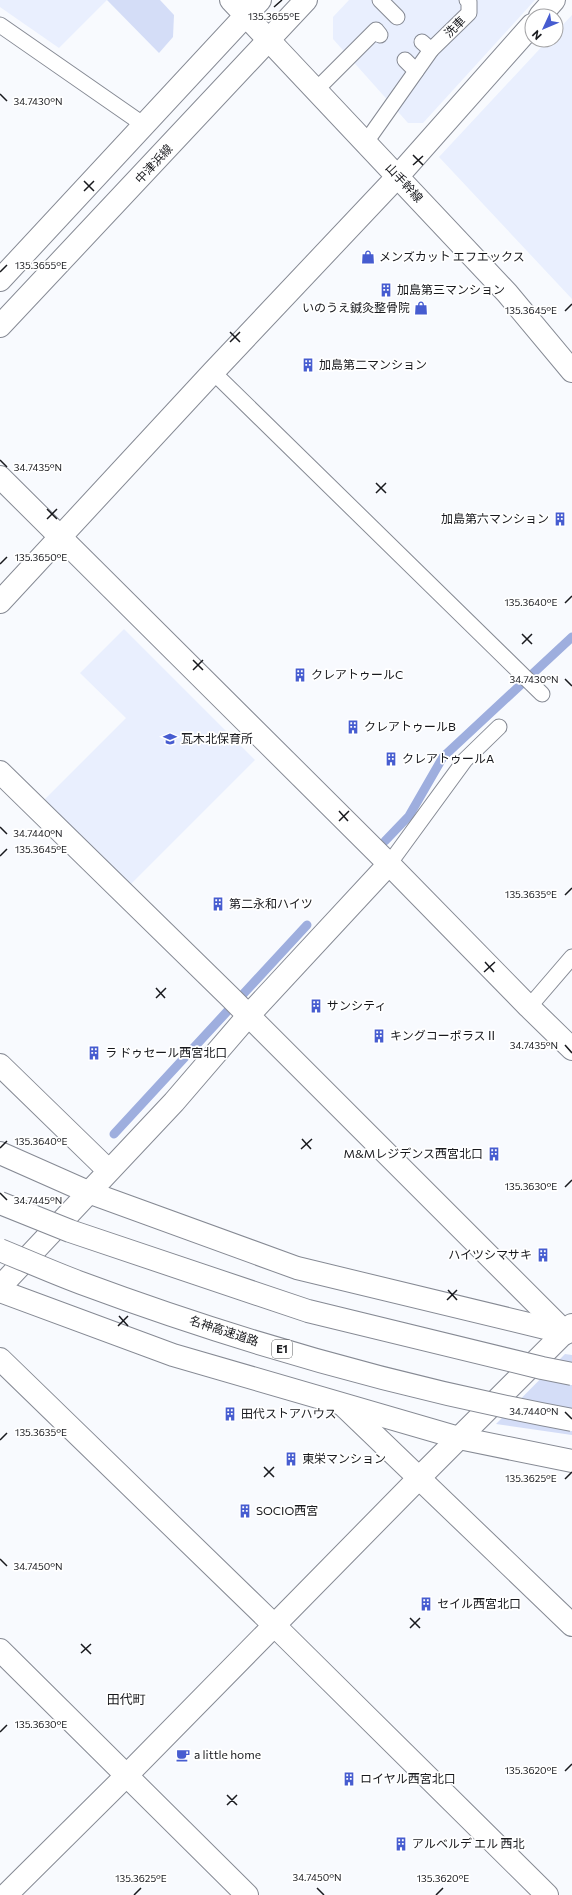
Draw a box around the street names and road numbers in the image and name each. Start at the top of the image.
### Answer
street label: 洗車 [441,13,468,40]
street label: 中津浜線 [132,141,175,186]
street label: 山手幹線 [383,160,426,205]
street label: 名神高速道路 [188,1312,261,1348]
road number: E1 [272,1340,292,1358]

